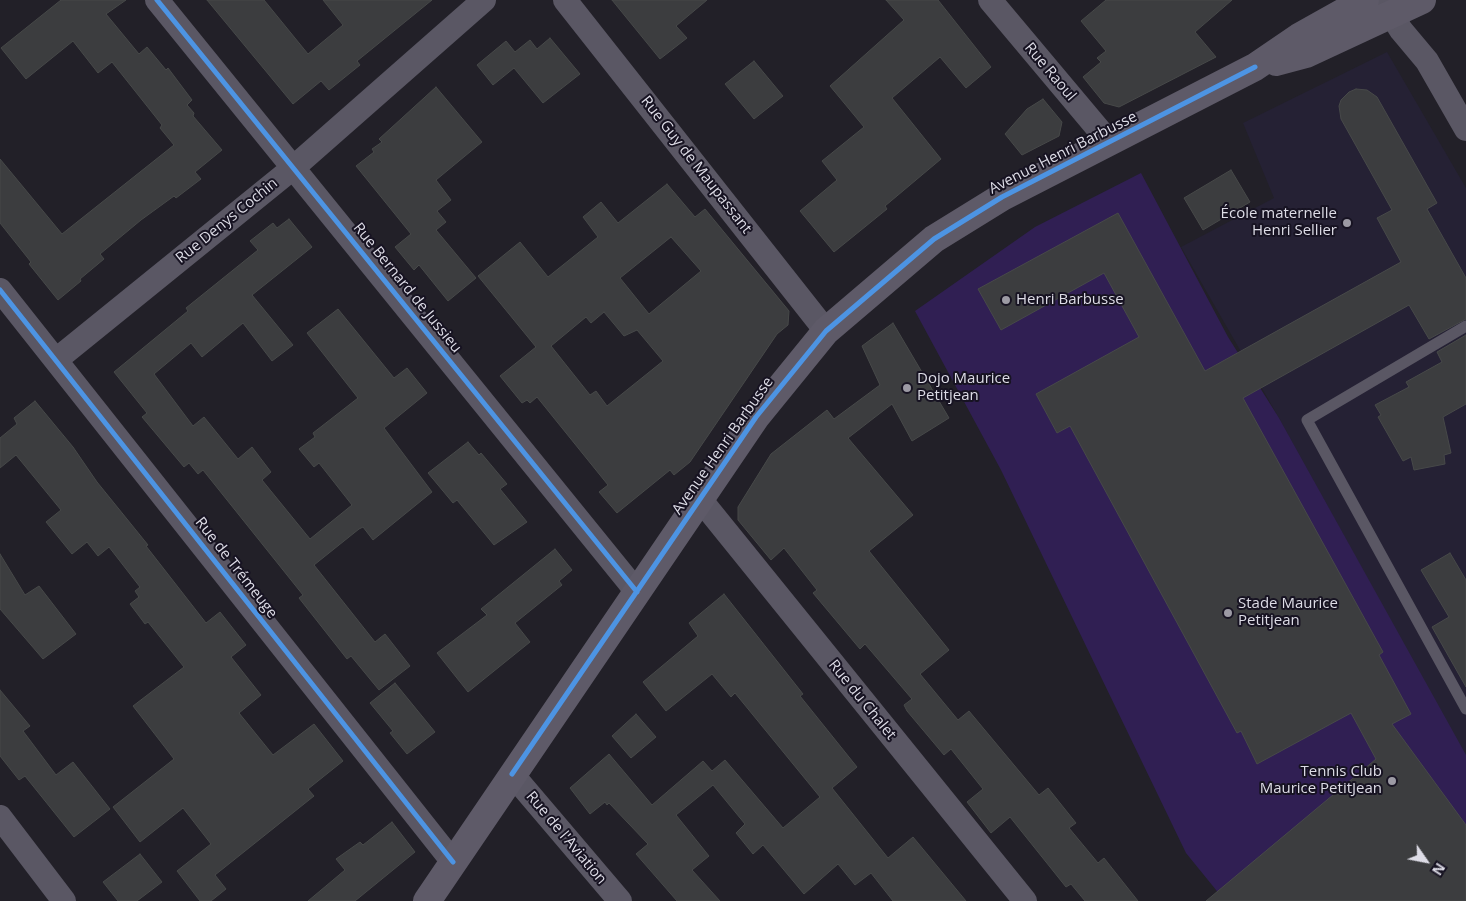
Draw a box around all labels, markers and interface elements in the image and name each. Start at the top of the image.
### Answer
street label: Rue Raoul [1020,39,1080,105]
street label: Rue Guy de Maupassant [637,93,755,237]
street label: Avenue Henri Barbusse [986,108,1140,198]
street label: Rue Denys Cochin [172,174,282,268]
place label: École maternelle Henri Sellier [1221,205,1337,240]
marker: École maternelle Henri Sellier [1341,217,1353,229]
street label: Rue Bernard de Jussieu [349,219,465,357]
place label: Henri Barbusse [1016,291,1124,309]
marker: Henri Barbusse [1000,294,1012,306]
place label: Dojo Maurice Petitjean [917,370,1010,405]
street label: Avenue Henri Barbusse [669,374,777,518]
marker: Dojo Maurice Petitjean [901,382,913,394]
street label: Rue de Trémeuge [191,514,281,622]
place label: Stade Maurice Petitjean [1238,595,1338,630]
marker: Stade Maurice Petitjean [1222,607,1234,619]
street label: Rue du Chalet [824,656,900,744]
place label: Tennis Club Maurice PetitJean [1260,763,1382,798]
marker: Tennis Club Maurice PetitJean [1386,775,1398,787]
street label: Rue de l'Aviation [522,788,610,888]
north arrow [1401,836,1451,886]
text: N [1428,859,1450,879]

